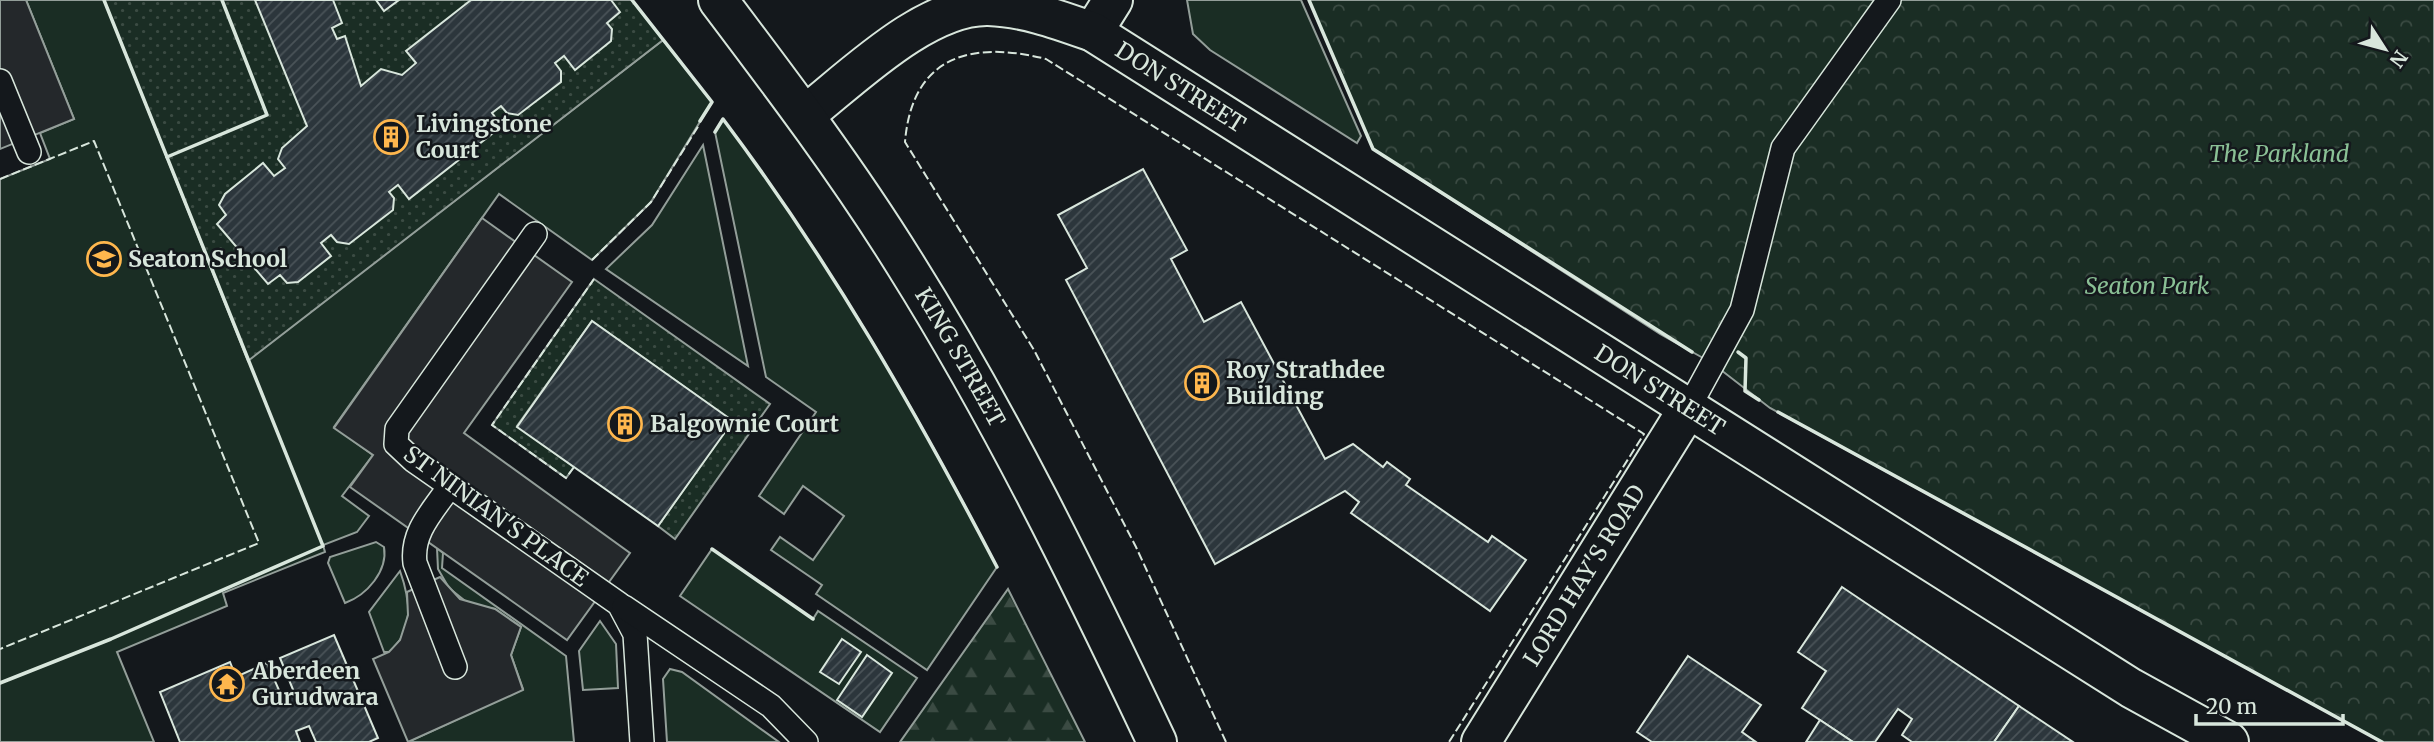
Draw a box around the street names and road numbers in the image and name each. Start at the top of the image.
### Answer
street label: DON STREET [1110,35,1251,139]
street label: KING STREET [909,282,1012,432]
street label: DON STREET [1590,338,1730,442]
street label: ST NINIAN'S PLACE [398,439,595,593]
street label: LORD HAY'S ROAD [1517,479,1651,671]

